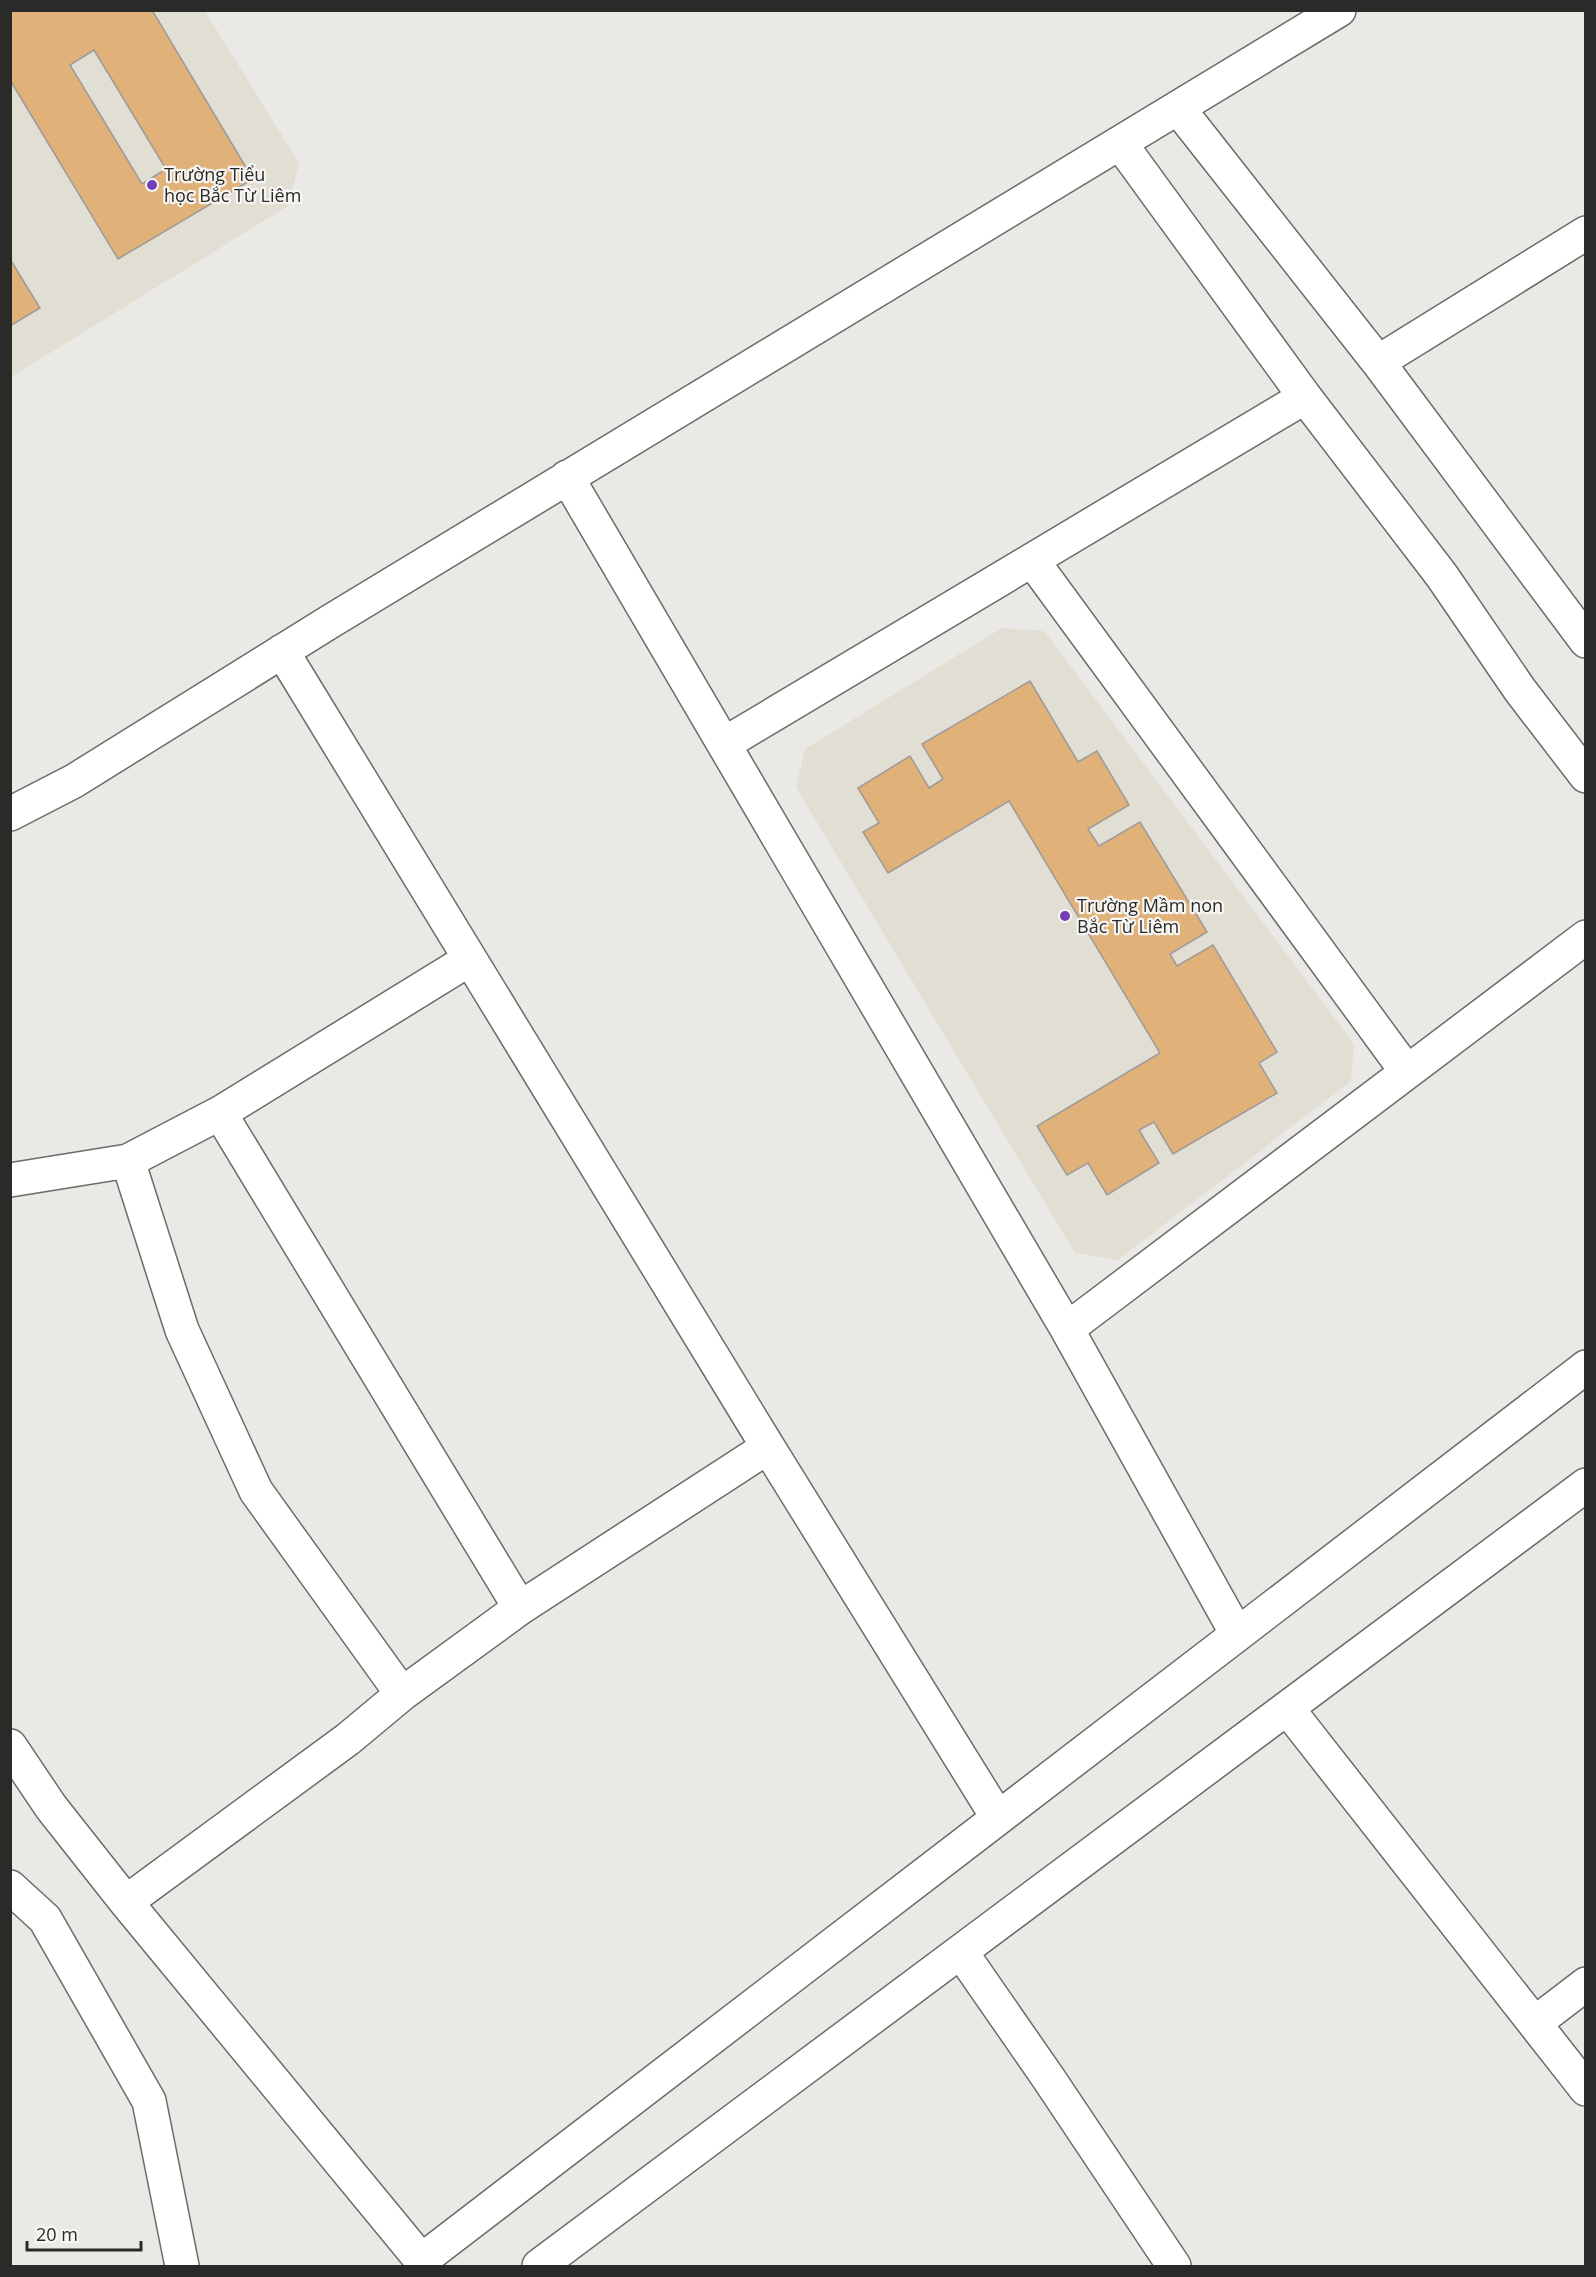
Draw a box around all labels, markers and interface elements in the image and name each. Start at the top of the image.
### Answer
place label: Trường Tiểu học Bắc Từ Liêm [164,162,301,207]
marker: Trường Tiểu học Bắc Từ Liêm [145,178,159,192]
place label: Trường Mầm non Bắc Từ Liêm [1077,893,1223,938]
marker: Trường Mầm non Bắc Từ Liêm [1058,909,1072,923]
scale bar [27,2214,141,2252]
text: 20 m [36,2222,78,2246]

